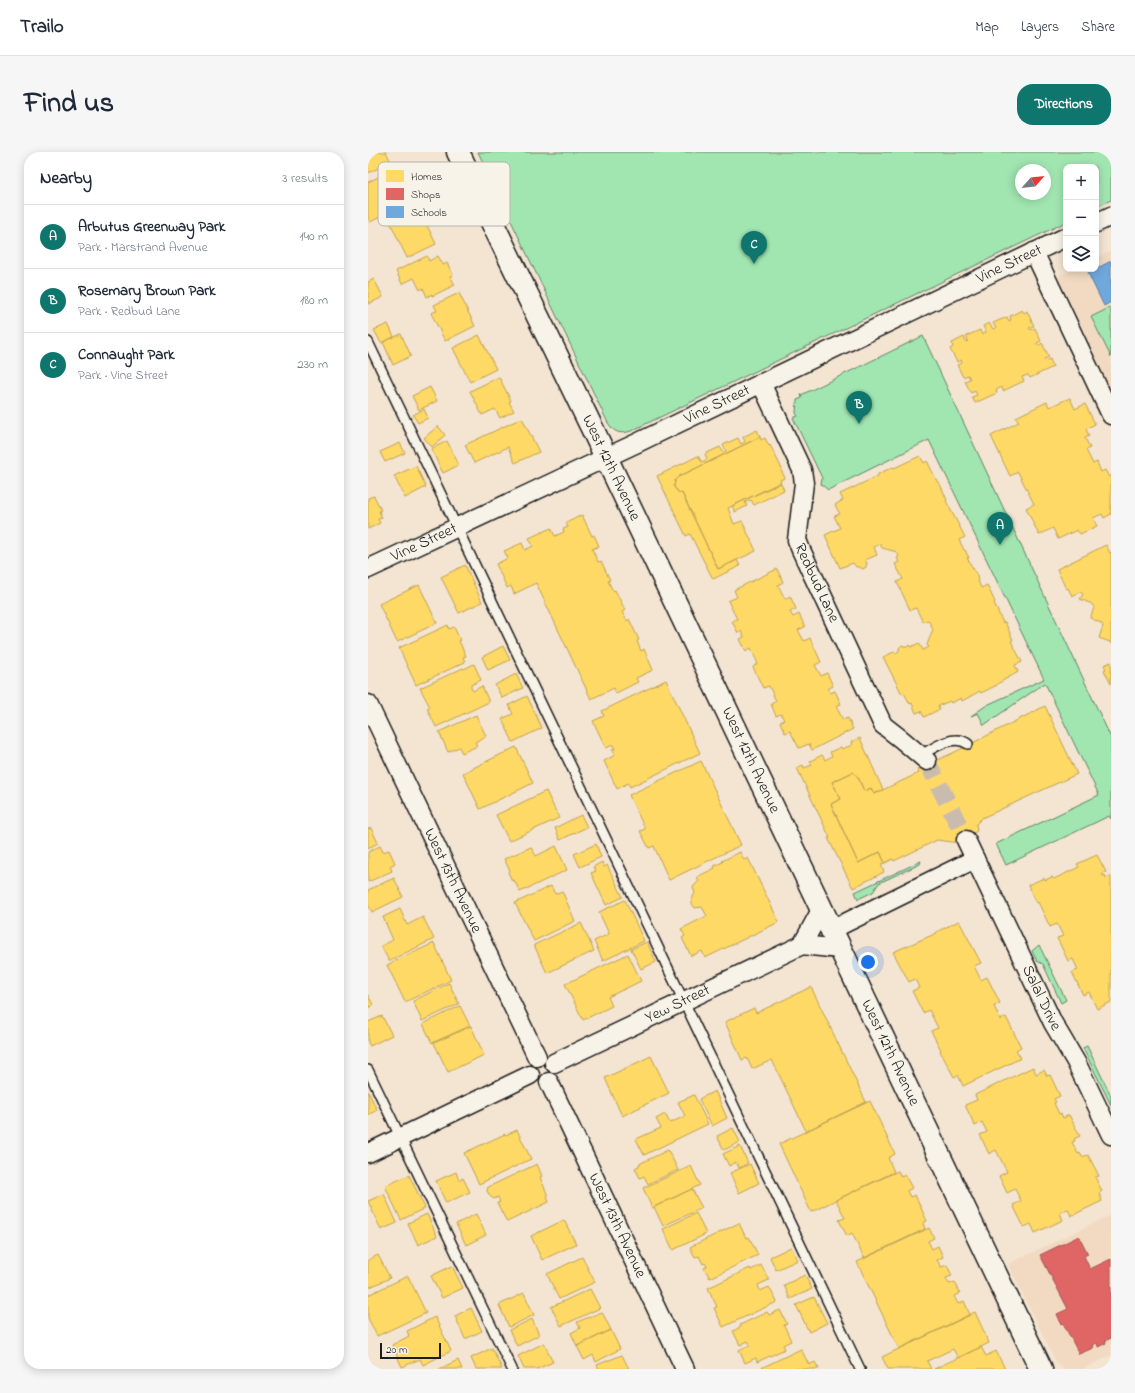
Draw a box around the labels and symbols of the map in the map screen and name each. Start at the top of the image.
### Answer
legend [378,162,510,226]
north arrow [1015,164,1051,200]
text: Homes [411,169,443,185]
text: Shops [411,187,441,203]
text: Schools [411,205,447,221]
pin: C [741,231,767,264]
street label: Vine Street [971,238,1047,291]
street label: Vine Street [679,378,755,431]
pin: B [846,391,872,424]
street label: West 12th Avenue [575,411,647,526]
pin: A [987,512,1013,545]
street label: Vine Street [386,517,462,569]
street label: Redbud Lane [788,540,846,627]
street label: West 12th Avenue [715,703,787,818]
street label: West 13th Avenue [417,824,488,938]
your location [858,952,878,972]
street label: Salal Drive [1015,961,1068,1036]
street label: Yew Street [641,978,715,1030]
street label: West 12th Avenue [854,996,926,1111]
street label: West 13th Avenue [582,1169,653,1283]
scale bar [380,1341,441,1360]

